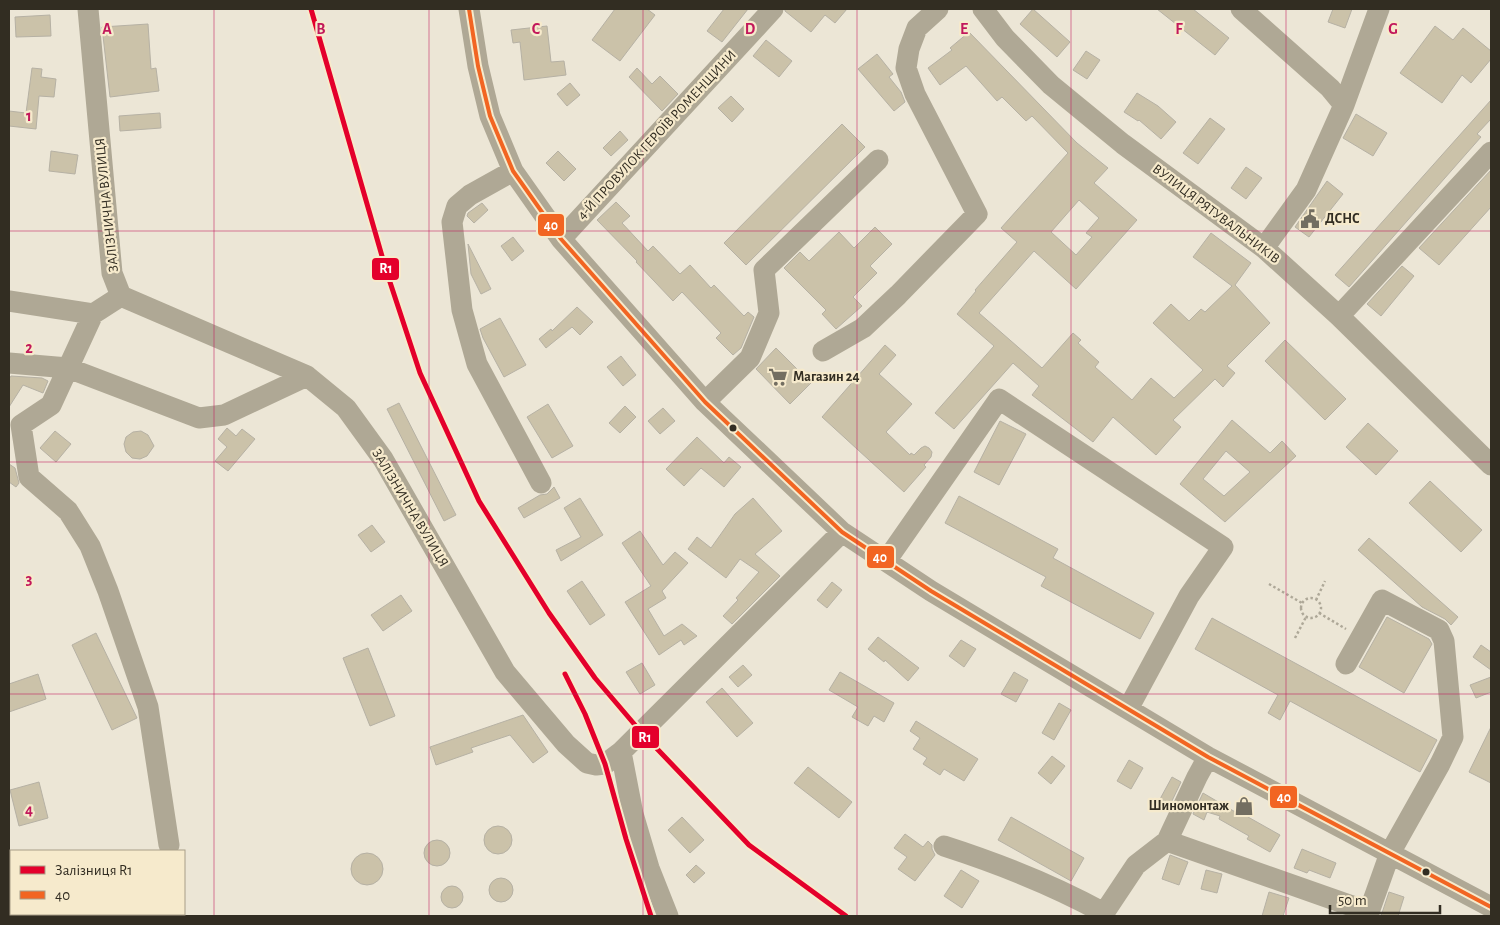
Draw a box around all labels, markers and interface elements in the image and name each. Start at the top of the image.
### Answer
text: A [102,21,112,37]
text: B [316,21,326,37]
text: C [532,21,541,37]
text: D [745,21,756,37]
text: E [960,21,968,37]
text: F [1175,21,1183,37]
text: G [1388,21,1398,37]
street label: 4-Й ПРОВУЛОК ГЕРОЇВ РОМЕНЩИНИ [574,46,739,222]
text: 1 [26,108,32,124]
street label: ЗАЛІЗНИЧНА ВУЛИЦЯ [93,137,121,273]
street label: ВУЛИЦЯ РЯТУВАЛЬНИКІВ [1150,162,1282,266]
public building icon: ДСНС [1299,208,1321,230]
place label: ДСНС [1325,212,1360,226]
line badge: 40 [537,213,565,237]
text: 40 [544,219,558,233]
line badge: R1 [371,257,400,281]
text: R1 [379,262,393,276]
text: 2 [25,340,33,356]
supermarket icon: Магазин 24 [767,366,789,388]
place label: Магазин 24 [793,370,859,384]
unlabelled marker [728,423,738,433]
street label: ЗАЛІЗНИЧНА ВУЛИЦЯ [369,447,451,569]
line badge: 40 [866,545,895,569]
text: 40 [873,551,887,565]
text: 3 [26,571,33,587]
line badge: R1 [631,725,660,749]
text: R1 [638,731,652,745]
line badge: 40 [1269,785,1298,809]
text: 40 [1277,791,1291,805]
shop icon: Шиномонтаж [1233,795,1255,817]
place label: Шиномонтаж [1148,799,1229,813]
text: 4 [25,802,33,818]
legend [10,850,185,915]
text: Залізниця R1 [55,863,132,878]
unlabelled marker [1421,867,1431,877]
scale bar [1330,882,1440,914]
text: 40 [55,888,70,903]
text: 50 m [1338,893,1367,908]

